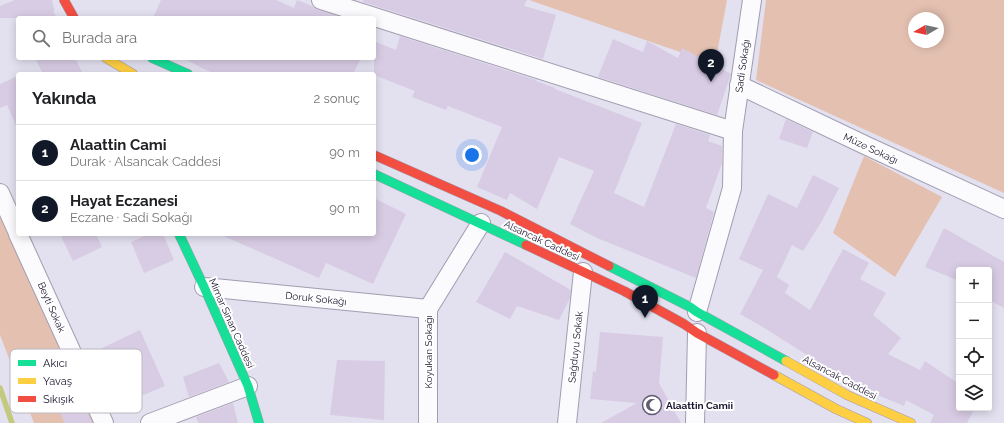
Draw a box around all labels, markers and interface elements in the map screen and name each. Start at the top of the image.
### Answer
north arrow [908,12,944,48]
search box [16,16,376,60]
icon: search [30,27,52,49]
text: Burada ara [62,29,137,47]
street label: Sadi Sokağı [733,39,752,93]
pin: 2 [698,49,724,82]
text: Yakında [32,88,96,108]
text: 2 sonuç [313,91,360,106]
street label: Müze Sokağı [842,131,900,166]
text: Alaattin Cami [70,136,167,154]
text: 1 [42,145,48,160]
text: 90 m [329,145,360,160]
your location [462,145,482,165]
text: Durak · Alsancak Caddesi [70,154,221,169]
text: Hayat Eczanesi [70,192,178,210]
text: 2 [41,201,49,216]
text: 90 m [329,201,360,216]
text: Eczane · Sadi Sokağı [70,210,192,225]
street label: Alsancak Caddesi [502,218,581,263]
map controls [956,267,992,411]
button: + [956,267,992,303]
street label: Mimar Sinan Caddesi [207,277,256,370]
street label: Beyti Sokak [36,280,68,335]
pin: 1 [632,285,658,318]
street label: Doruk Sokağı [285,290,347,307]
button: − [956,303,992,339]
street label: Sağduyu Sokak [566,310,585,383]
street label: Koyukan Sokağı [423,315,434,389]
button: locate [956,339,992,375]
legend [10,349,142,413]
street label: Alsancak Caddesi [801,353,879,402]
text: Akıcı [43,357,67,370]
text: Yavaş [43,375,72,388]
button: layers [956,375,992,411]
text: Sıkışık [43,393,74,406]
mosque icon: Alaattin Camii [641,394,663,416]
place label: Alaattin Camii [666,400,733,411]

